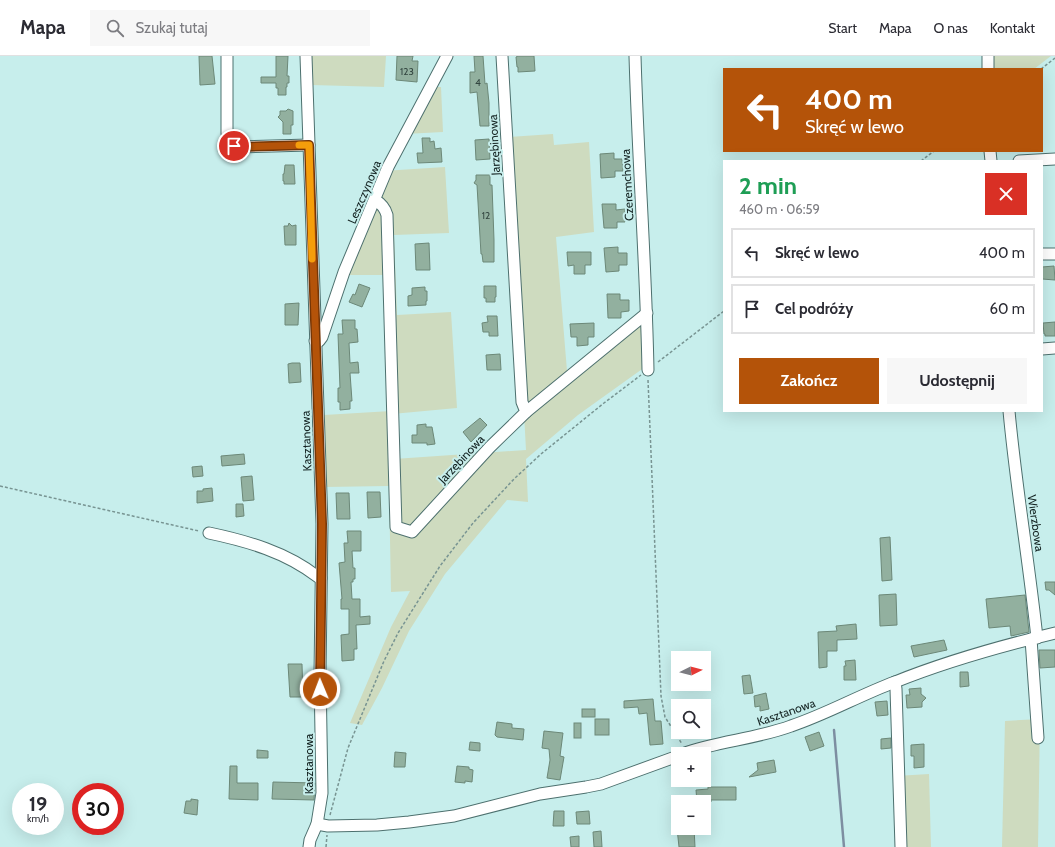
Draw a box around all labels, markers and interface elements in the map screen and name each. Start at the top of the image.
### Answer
search box [90,10,370,46]
text: Mapa [20,16,66,39]
icon: search [104,17,126,39]
text: Szukaj tutaj [136,19,208,37]
text: Start [828,19,857,37]
text: Mapa [879,19,911,37]
text: O nas [933,19,968,37]
text: Kontakt [990,19,1035,37]
house number: 123 [400,65,414,78]
house number: 4 [475,76,481,89]
text: 400 m [805,82,893,116]
icon: left [739,84,791,136]
street label: Jarzębinowa [485,114,503,177]
text: Skręć w lewo [805,116,904,138]
pin [217,129,251,163]
icon: arrive [223,135,245,157]
street label: Czeremchowa [618,148,636,221]
street label: Leszczynowa [344,158,384,226]
text: 2 min [739,171,797,200]
button: close [985,173,1027,215]
text: 460 m · 06:59 [739,201,820,217]
house number: 12 [482,209,490,222]
icon: left [741,242,763,264]
text: Skręć w lewo [775,244,859,262]
text: 400 m [979,244,1025,262]
icon: arrive [741,298,763,320]
text: Cel podróży [775,300,853,318]
text: 60 m [989,300,1025,318]
button: Zakończ [739,358,879,404]
button: Udostępnij [887,358,1027,404]
street label: Kasztanowa [297,410,315,472]
street label: Jarzębinowa [434,431,488,487]
street label: Wierzbowa [1025,494,1047,553]
north arrow [671,651,711,691]
map controls [671,651,711,835]
position arrow [299,668,341,710]
street label: Kasztanowa [755,695,817,729]
button: search [671,699,711,739]
street label: Kasztanowa [301,733,316,794]
button: + [671,747,711,787]
speed limit sign: 30 [72,783,124,835]
text: 19 [29,792,47,816]
button: − [671,795,711,835]
text: km/h [27,812,49,825]

